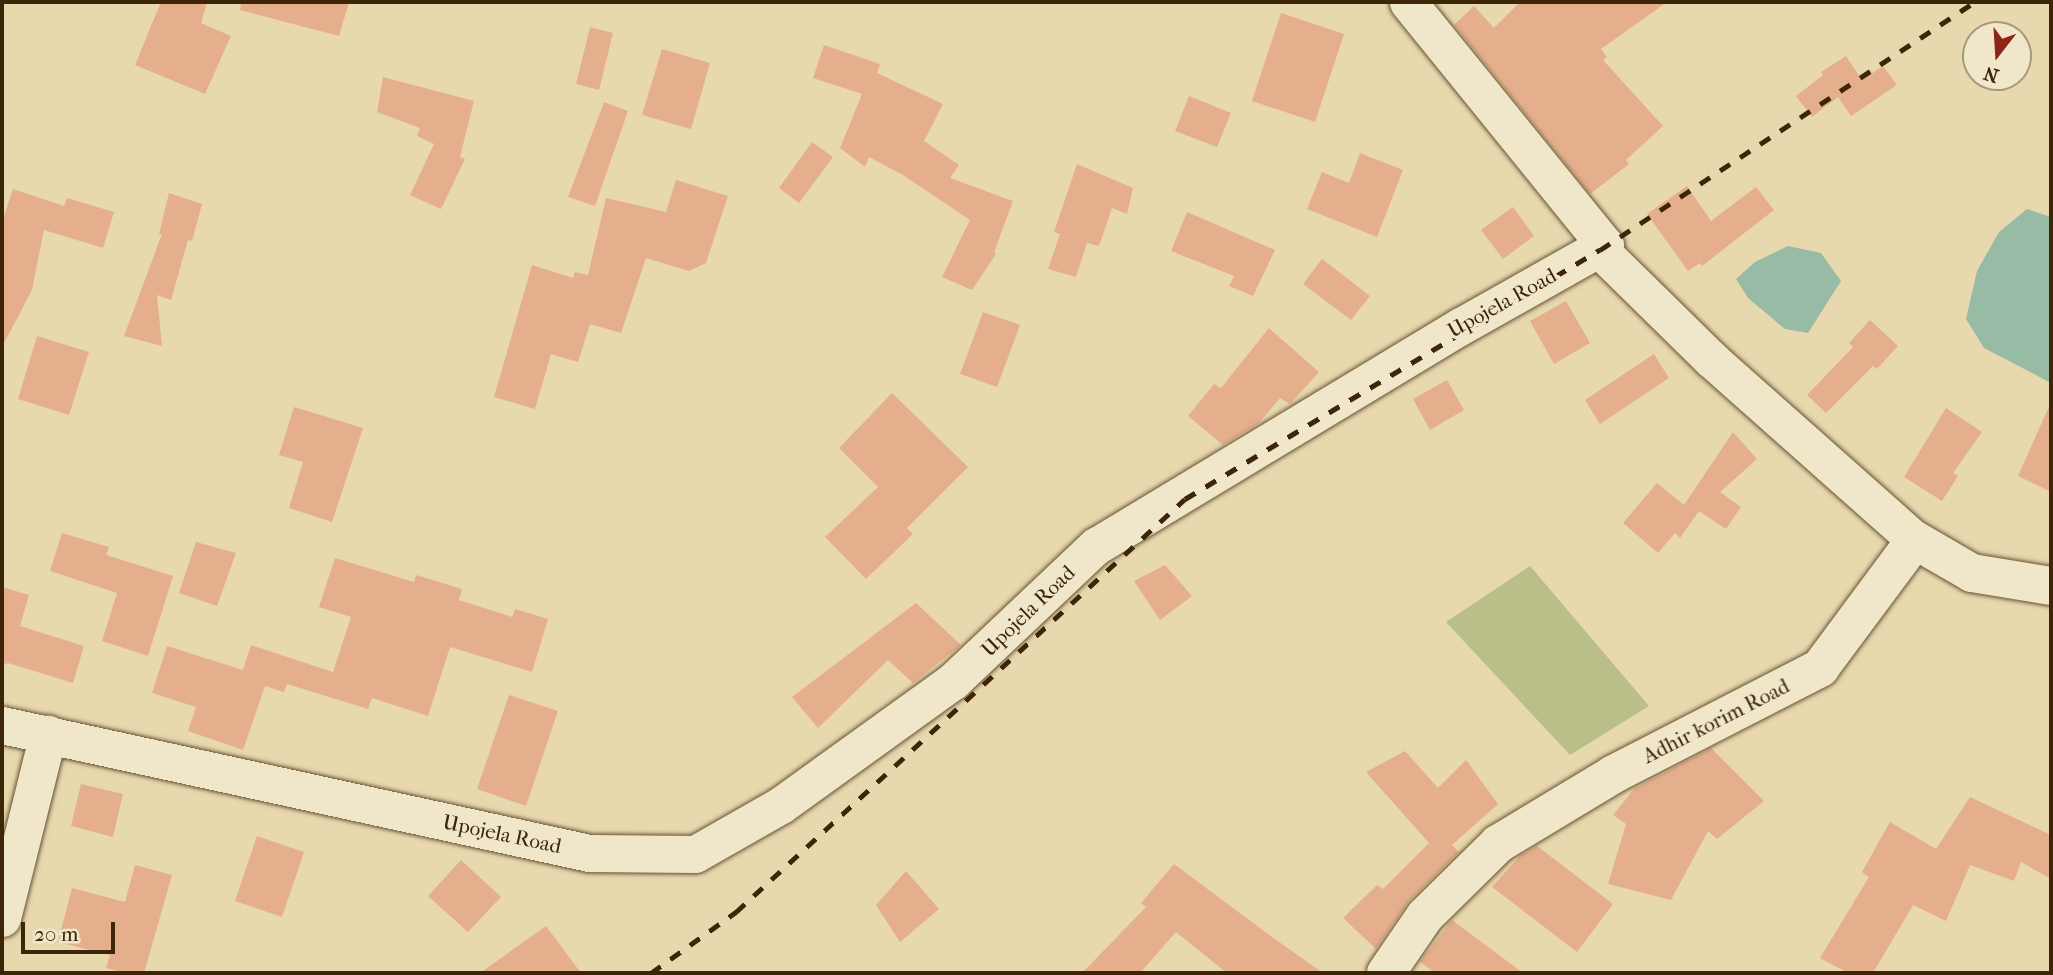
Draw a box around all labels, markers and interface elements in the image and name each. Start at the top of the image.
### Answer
north arrow [1962,21,2032,91]
text: N [1981,62,2002,87]
street label: Upojela Road [1443,263,1561,343]
street label: Upojela Road [976,560,1080,662]
street label: Adhir korim Road [1638,673,1794,769]
street label: Upojela Road [440,809,564,859]
scale bar [24,908,119,952]
text: 20 m [34,922,78,946]

